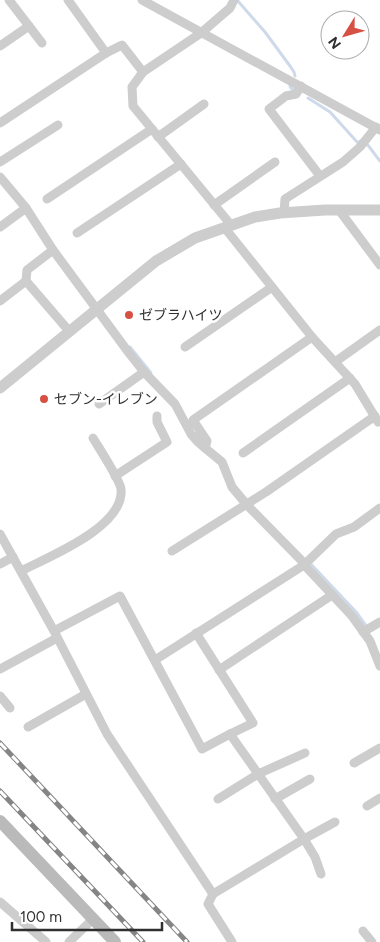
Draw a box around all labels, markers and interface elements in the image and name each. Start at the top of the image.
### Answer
north arrow [320,10,370,60]
text: N [325,33,345,52]
place label: ゼブラハイツ [139,307,223,324]
marker: ゼブラハイツ [123,309,135,321]
place label: セブン-イレブン [54,391,158,408]
marker: セブン-イレブン [38,393,50,405]
scale bar [12,900,162,932]
text: 100 m [20,908,62,926]

